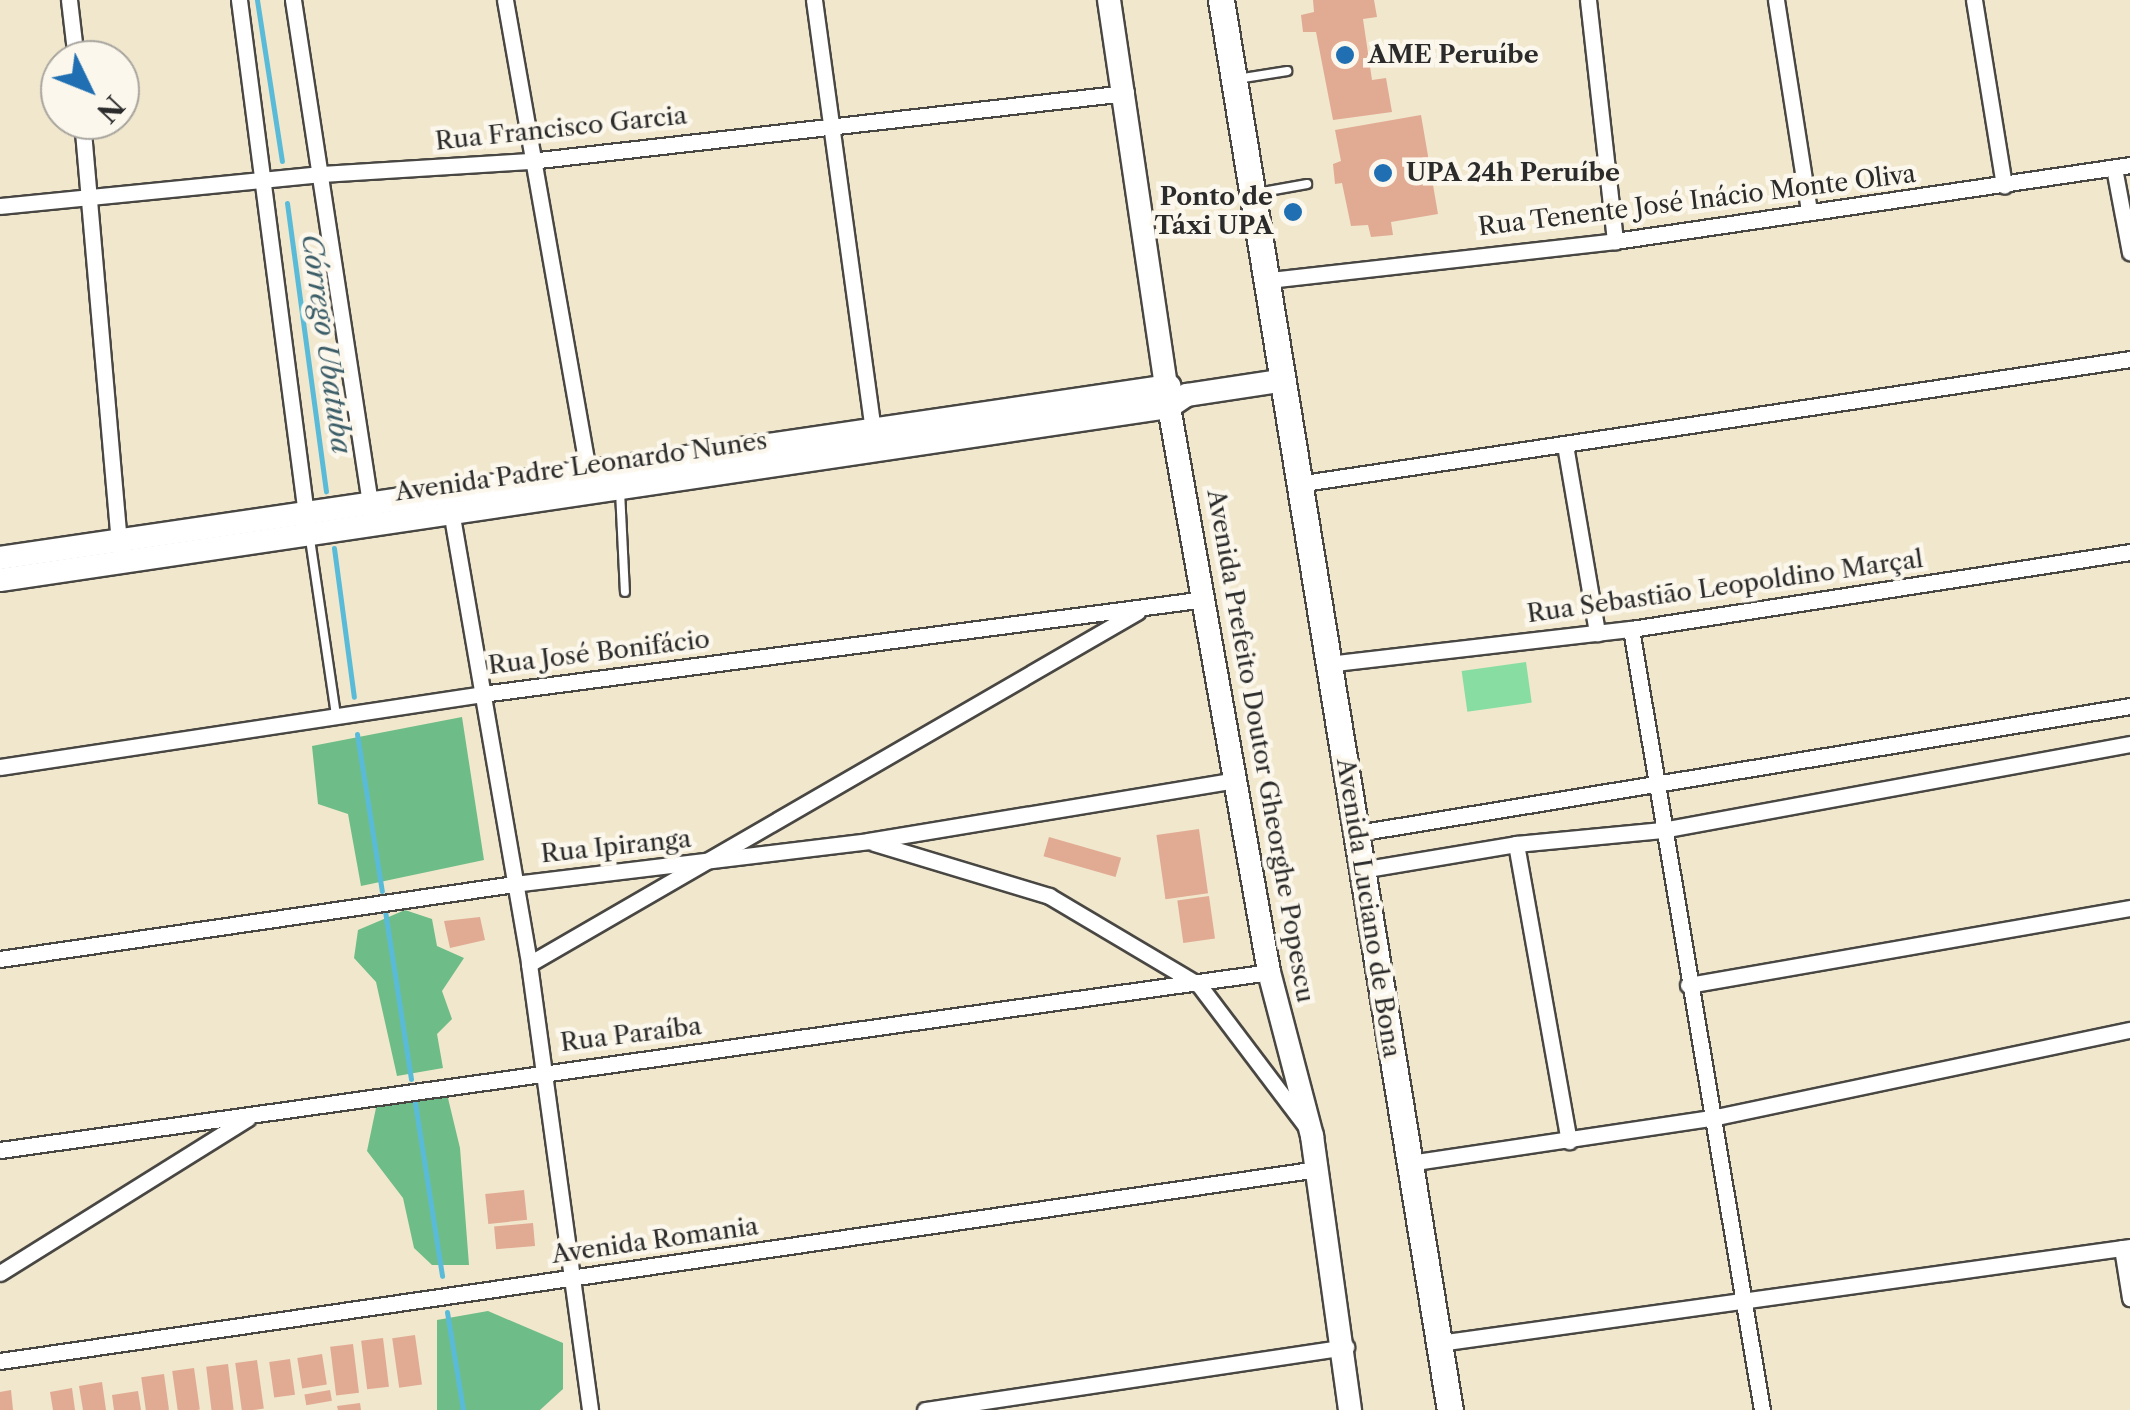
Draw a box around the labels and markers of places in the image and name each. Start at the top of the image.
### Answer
place label: AME Peruíbe [1368,40,1539,70]
marker: AME Peruíbe [1332,42,1358,68]
place label: UPA 24h Peruíbe [1406,158,1621,188]
marker: UPA 24h Peruíbe [1370,160,1396,186]
place label: Ponto de Táxi UPA [1154,183,1273,242]
marker: Ponto de Táxi UPA [1282,201,1304,223]

